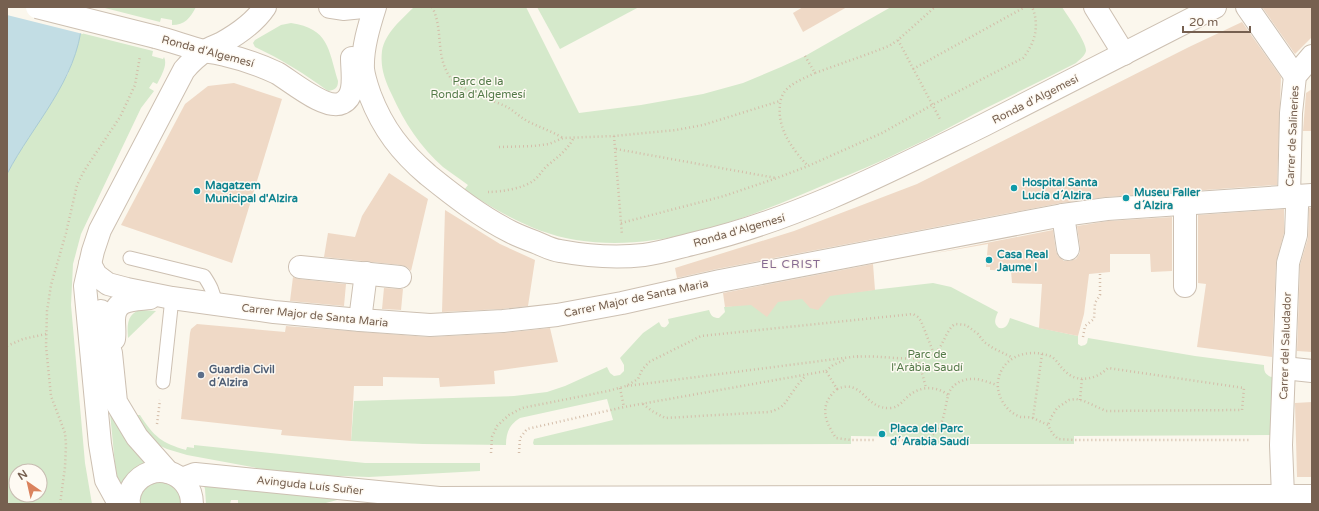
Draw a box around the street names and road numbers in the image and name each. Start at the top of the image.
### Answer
street label: Ronda d'Algemesí [160,33,256,70]
street label: Ronda d'Algemesí [990,72,1081,127]
street label: Carrer de Salineries [1283,85,1302,187]
street label: Ronda d'Algemesí [692,211,787,250]
street label: Carrer Major de Santa Maria [563,277,710,320]
street label: Carrer del Saludador [1277,291,1294,400]
street label: Carrer Major de Santa Maria [241,301,389,330]
street label: Avinguda Luís Suñer [256,473,365,498]

